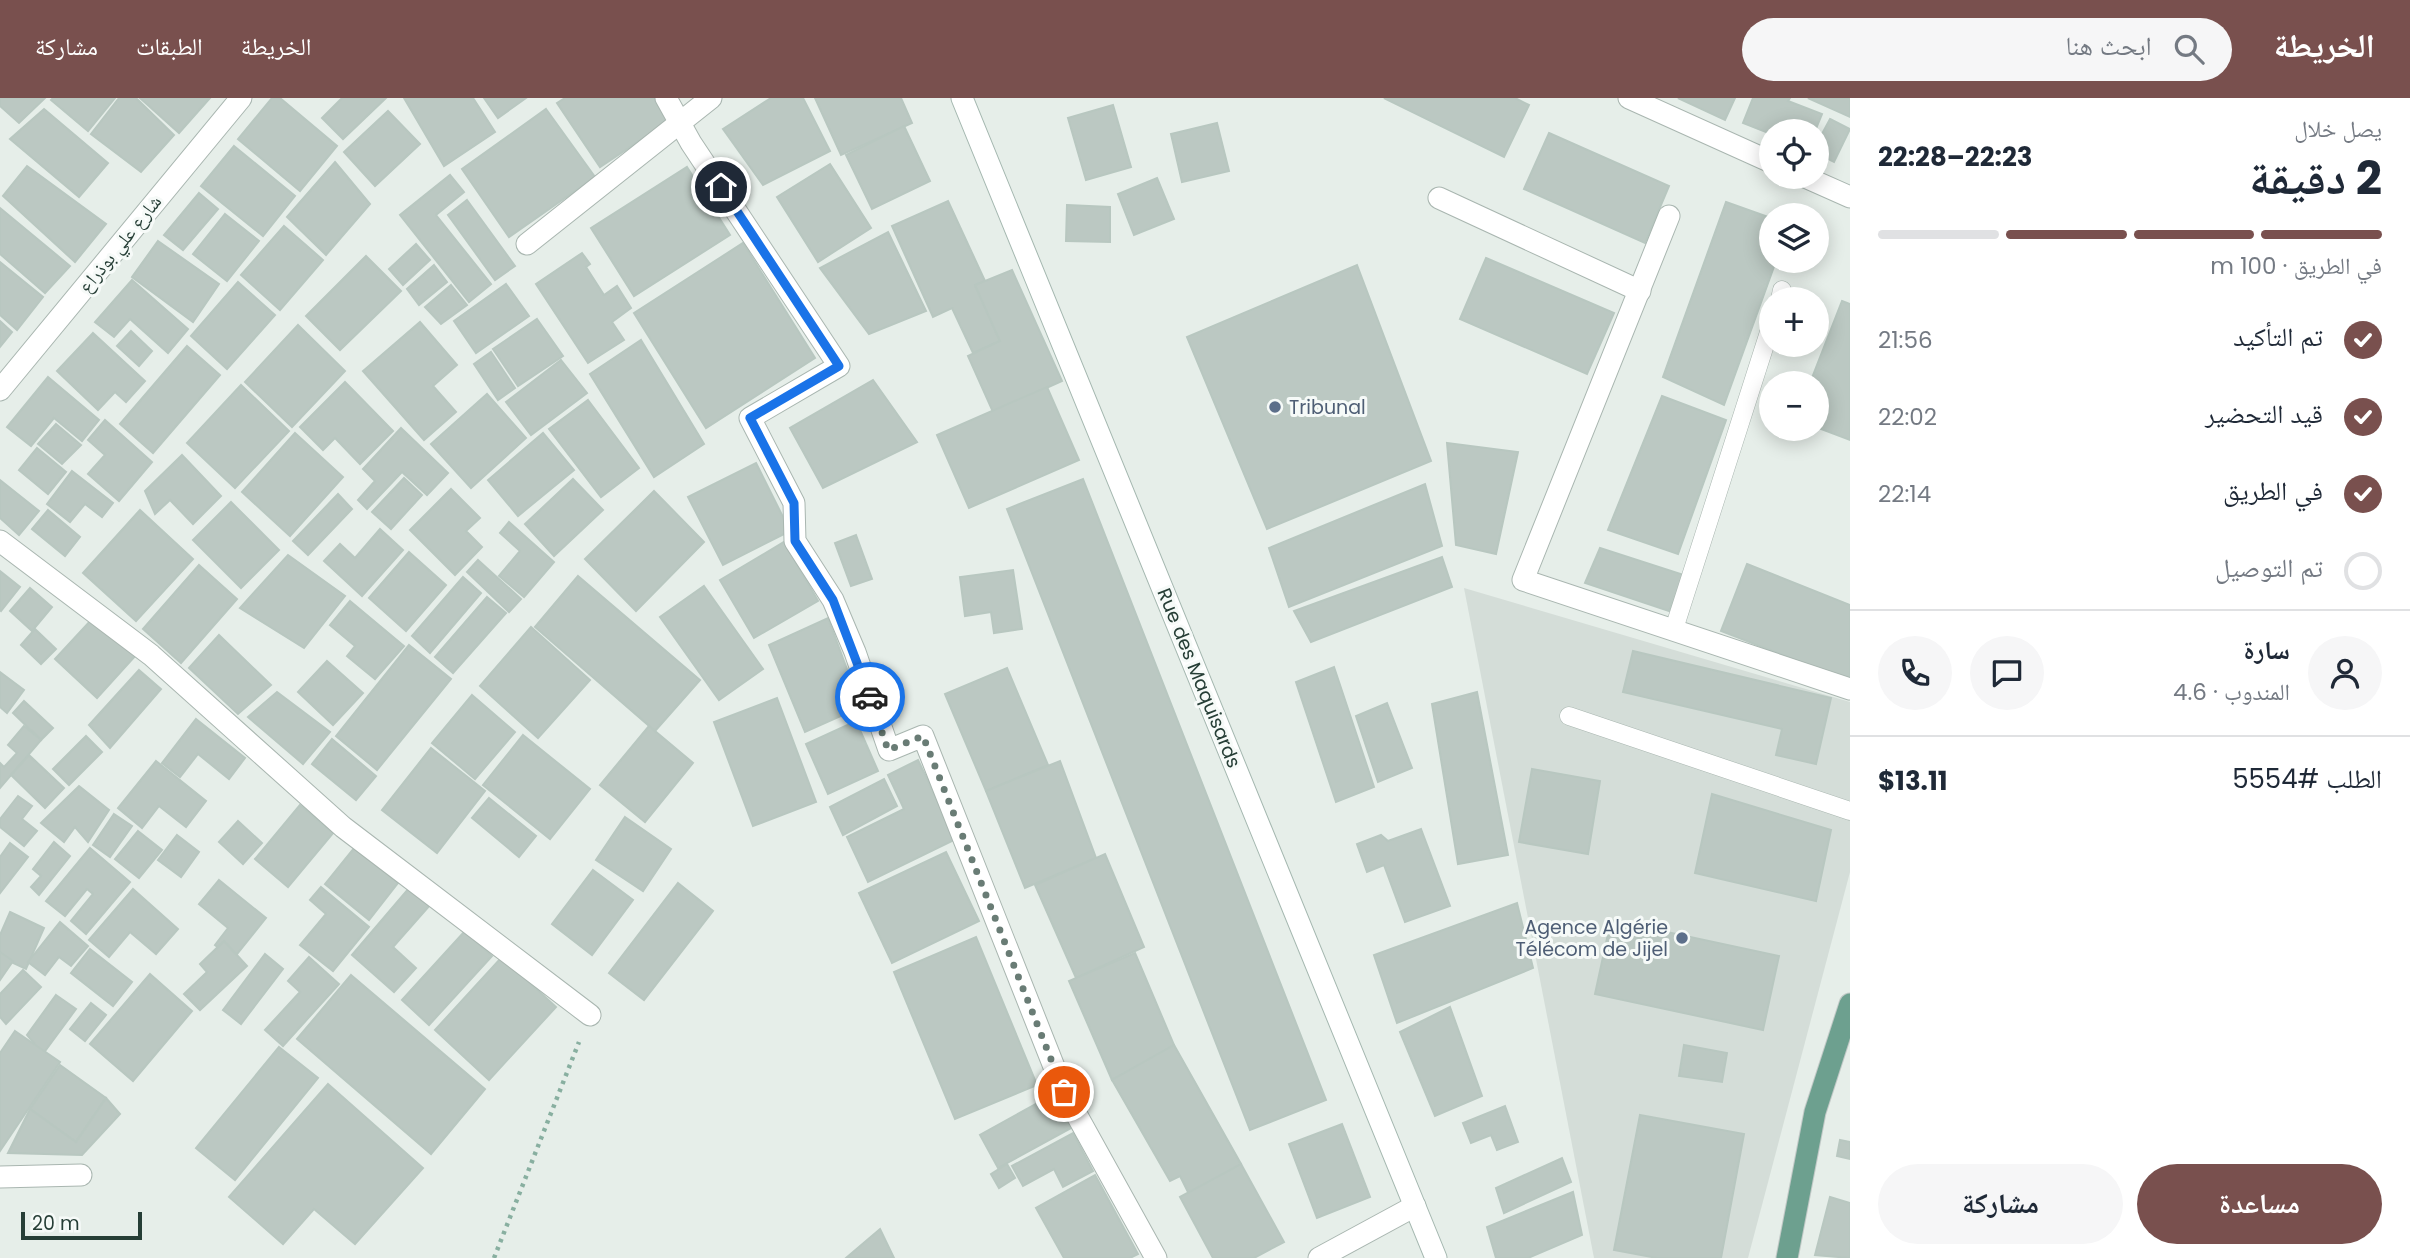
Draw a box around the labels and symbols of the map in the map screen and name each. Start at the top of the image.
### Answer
pin [691,157,751,217]
street label: شارع علي بوذراع [72,189,169,300]
place label: Tribunal [1289,394,1366,421]
marker: Tribunal [1267,399,1283,415]
street label: Rue des Maquisards [1151,584,1247,772]
courier [835,662,905,732]
place label: Agence Algérie Télécom de Jijel [1516,914,1668,963]
marker: Agence Algérie Télécom de Jijel [1674,930,1690,946]
pin [1034,1062,1094,1122]
scale bar [21,1209,142,1241]

